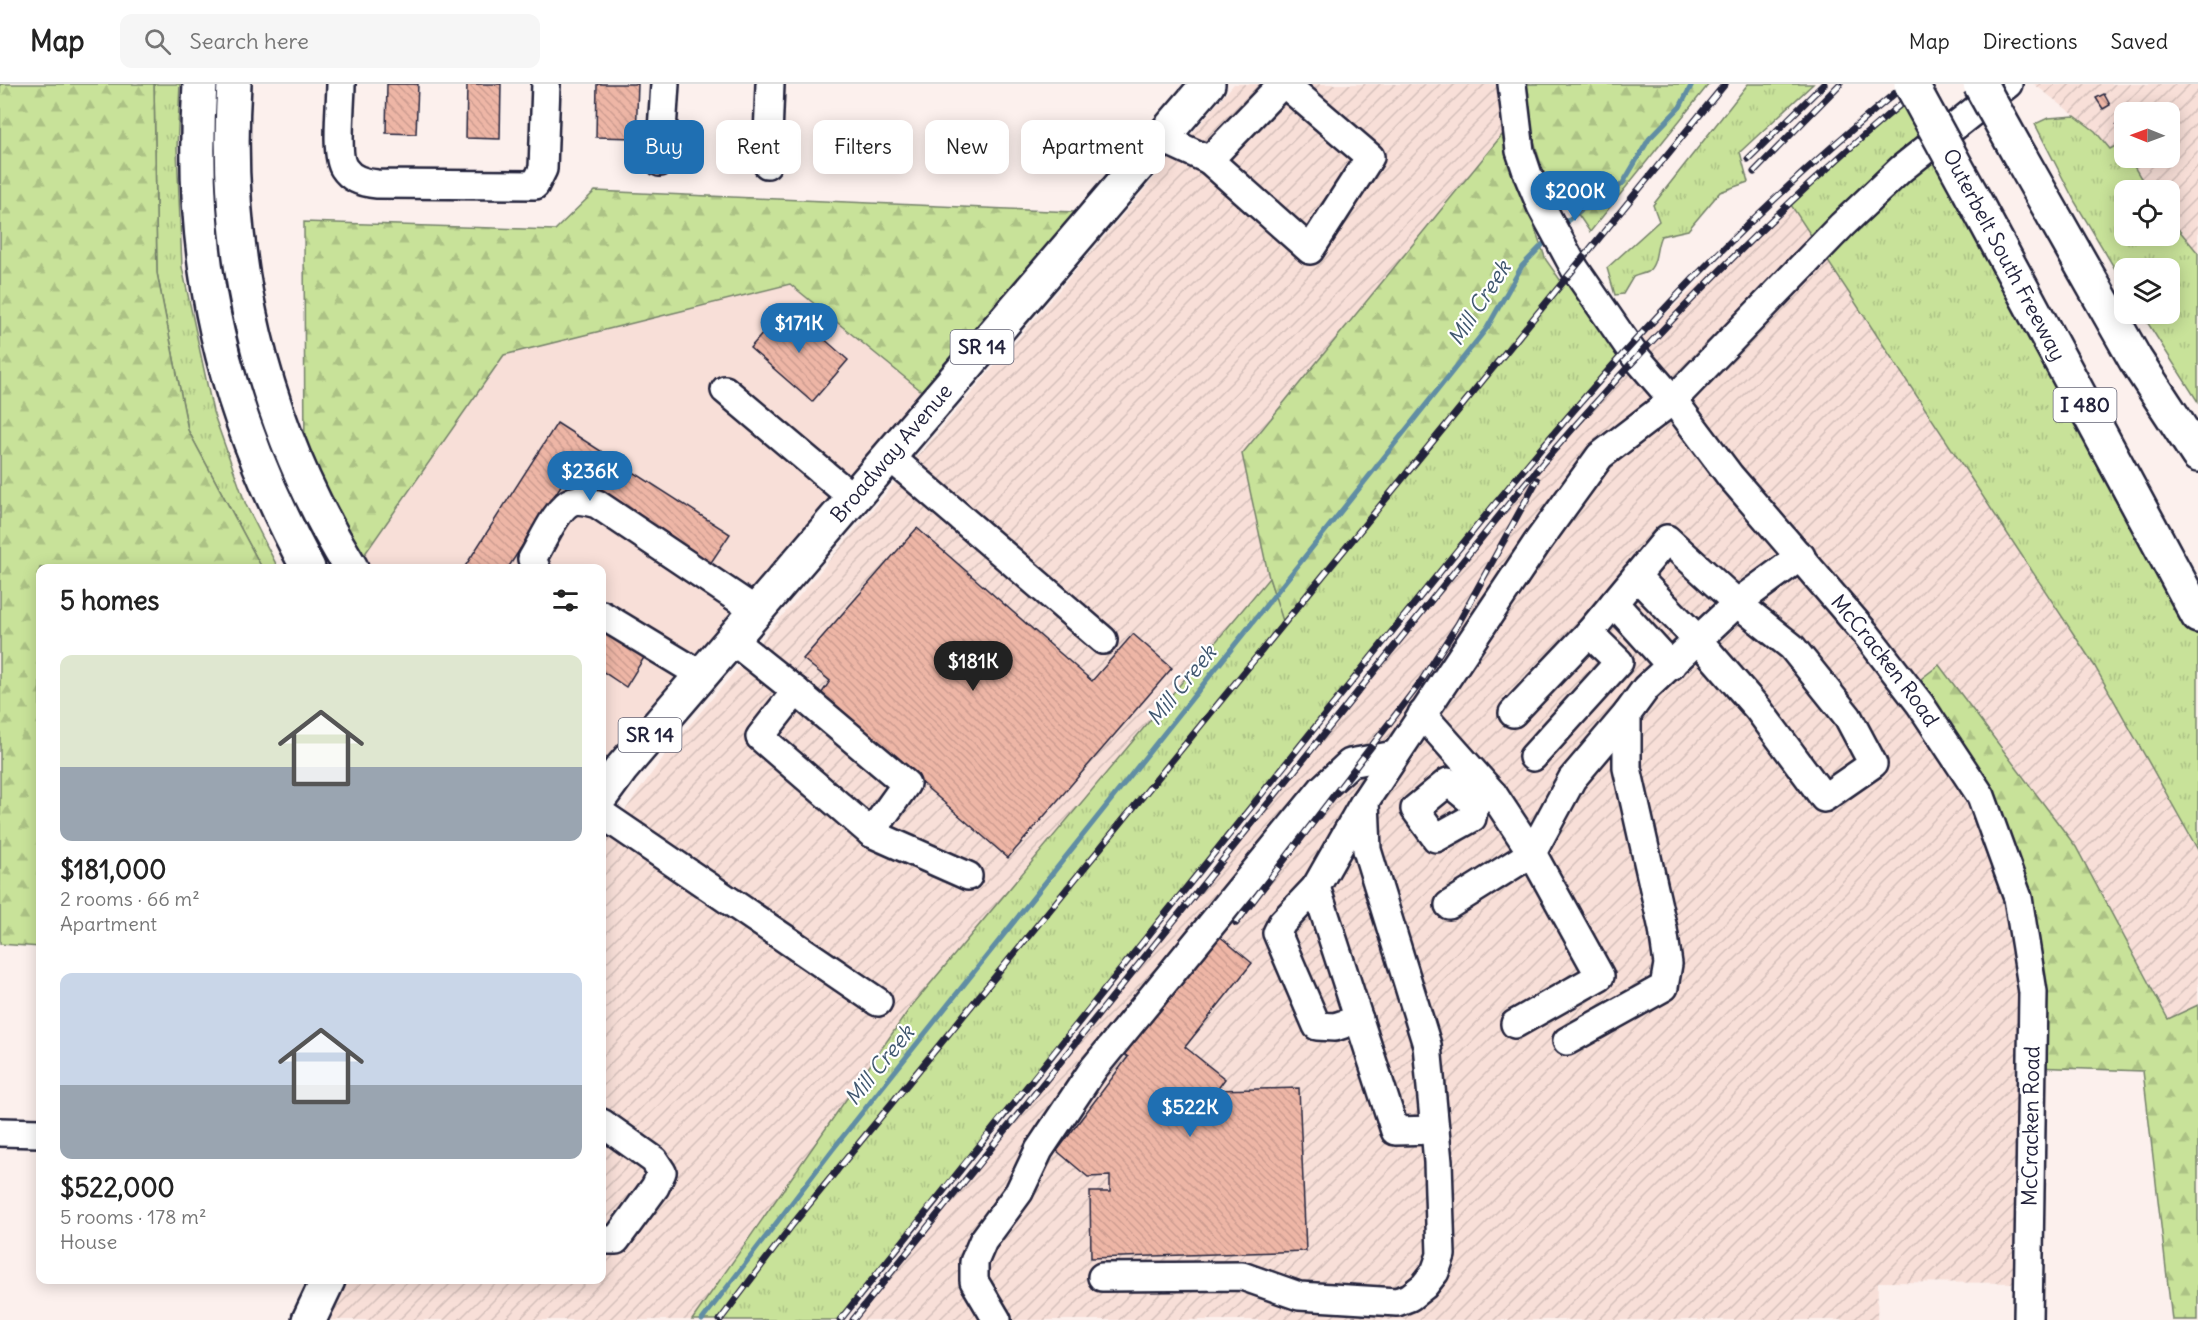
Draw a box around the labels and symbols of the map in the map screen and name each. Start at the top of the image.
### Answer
north arrow [2114,102,2180,168]
street label: Outerbelt South Freeway [1937,144,2072,366]
pin: $200K [1533,171,1617,222]
water label: Mill Creek [1441,254,1518,351]
pin: $171K [757,303,841,354]
road number: SR 14 [950,330,1014,364]
street label: Broadway Avenue [824,378,958,528]
road number: I 480 [2054,388,2116,422]
pin: $236K [548,451,632,502]
street label: McCracken Road [1825,589,1945,732]
water label: Mill Creek [1140,638,1223,731]
pin: $181K [931,641,1015,692]
road number: SR 14 [618,718,682,752]
water label: Mill Creek [838,1018,921,1111]
street label: McCracken Road [2016,1046,2045,1206]
pin: $522K [1148,1087,1232,1138]

